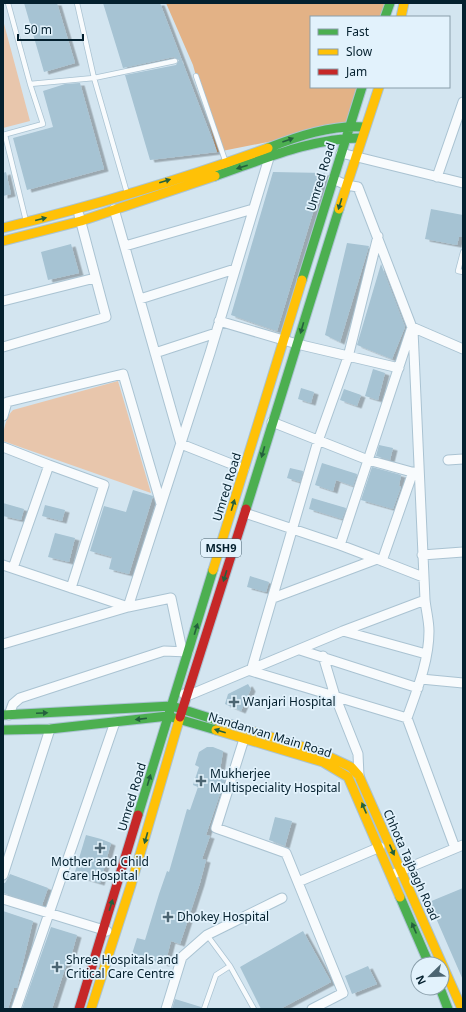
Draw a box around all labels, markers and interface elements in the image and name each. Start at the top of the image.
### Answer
scale bar [18,16,83,42]
legend [310,16,450,88]
text: 50 m [24,21,52,38]
text: Fast [346,23,370,40]
text: Slow [346,43,373,60]
text: Jam [345,63,367,80]
one-way arrow [283,137,295,143]
street label: Umred Road [302,141,339,213]
one-way arrow [236,164,248,170]
one-way arrow [160,178,172,184]
one-way arrow [337,198,343,210]
one-way arrow [35,215,47,221]
one-way arrow [299,322,305,334]
one-way arrow [260,446,266,458]
street label: Umred Road [208,451,245,523]
one-way arrow [231,499,237,511]
road number: MSH9 [201,539,241,557]
one-way arrow [222,571,228,583]
one-way arrow [193,623,199,635]
place label: Wanjari Hospital [243,693,336,710]
marker: Wanjari Hospital [228,696,240,708]
street label: Nandanvan Main Road [206,708,334,761]
one-way arrow [36,710,49,716]
one-way arrow [135,716,147,722]
one-way arrow [213,728,225,734]
street label: Umred Road [113,761,150,833]
place label: Mukherjee Multispeciality Hospital [210,765,341,796]
one-way arrow [146,774,152,786]
marker: Mukherjee Multispeciality Hospital [195,775,207,787]
one-way arrow [360,802,366,814]
street label: Chhota Tajbagh Road [379,806,444,923]
one-way arrow [143,832,149,844]
marker: Mother and Child Care Hospital [94,842,106,854]
one-way arrow [388,844,395,856]
place label: Mother and Child Care Hospital [51,853,149,884]
one-way arrow [108,898,114,910]
place label: Dhokey Hospital [177,908,269,925]
marker: Dhokey Hospital [162,911,174,923]
one-way arrow [411,922,417,934]
place label: Shree Hospitals and Critical Care Centre [66,951,178,982]
north arrow [410,956,450,996]
marker: Shree Hospitals and Critical Care Centre [51,961,63,973]
text: N [412,973,429,987]

